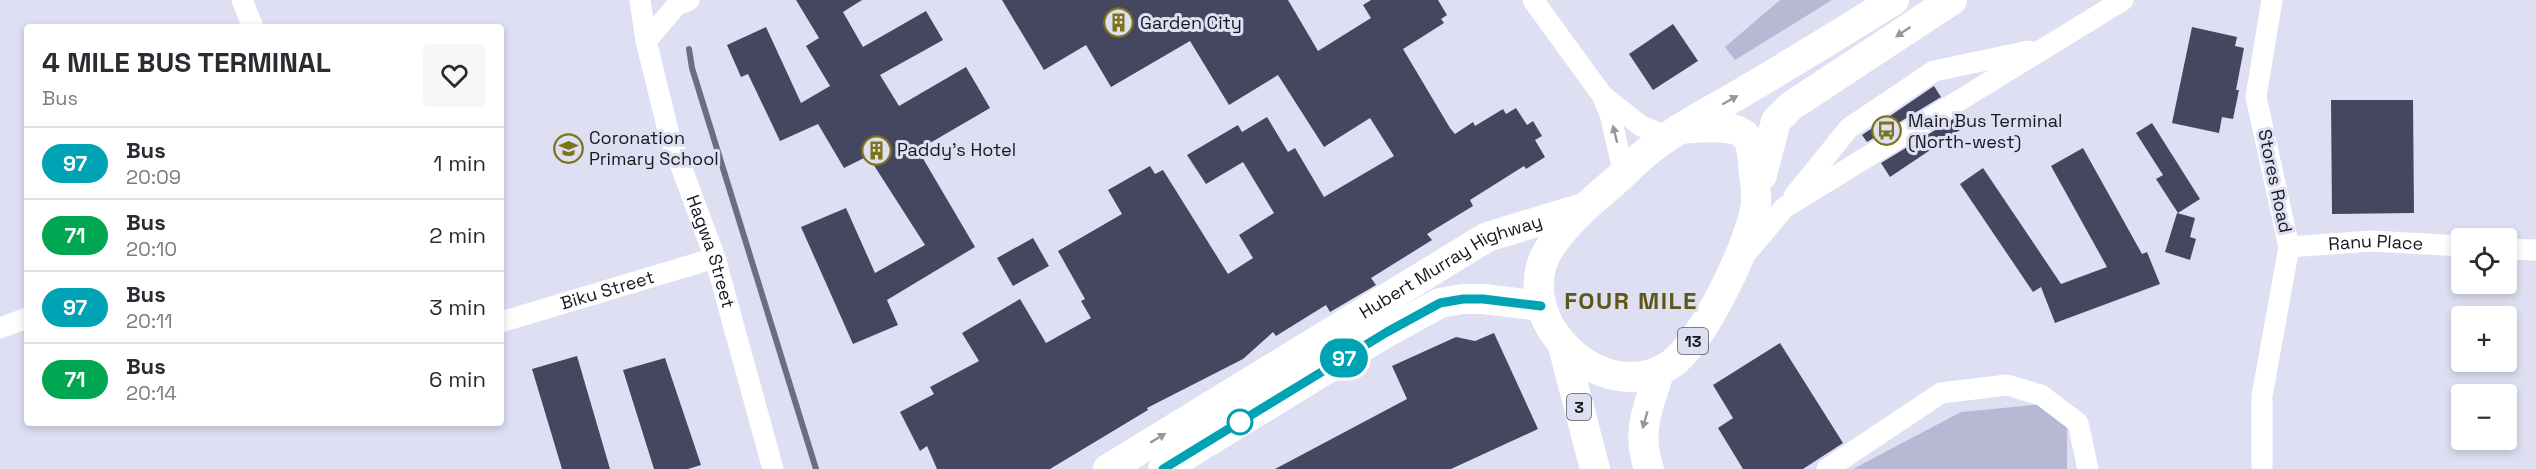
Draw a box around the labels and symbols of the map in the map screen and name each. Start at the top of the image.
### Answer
building icon: Garden City [1103,7,1135,39]
place label: Garden City [1140,11,1242,34]
one-way arrow [1895,26,1911,37]
one-way arrow [1722,95,1739,105]
place label: Main Bus Terminal (North-west) [1908,109,2062,153]
bus stop icon: Main Bus Terminal (North-west) [1871,115,1903,147]
one-way arrow [1609,125,1619,143]
place label: Coronation Primary School [589,126,719,170]
street label: Stores Road [2253,127,2298,235]
school or university icon: Coronation Primary School [552,132,584,164]
building icon: Paddy's Hotel [860,134,892,166]
place label: Paddy's Hotel [897,138,1016,161]
street label: Hagwa Street [682,192,740,310]
street label: Hubert Murray Highway [1355,209,1545,323]
street label: Ranu Place [2328,229,2424,255]
street label: Biku Street [558,265,657,315]
district label: FOUR MILE [1564,285,1698,316]
road number: 13 [1678,328,1708,354]
line badge: 97 [1317,338,1371,378]
road number: 3 [1567,394,1591,420]
unlabelled marker [1227,409,1253,435]
one-way arrow [1640,411,1649,429]
one-way arrow [1150,433,1166,444]

